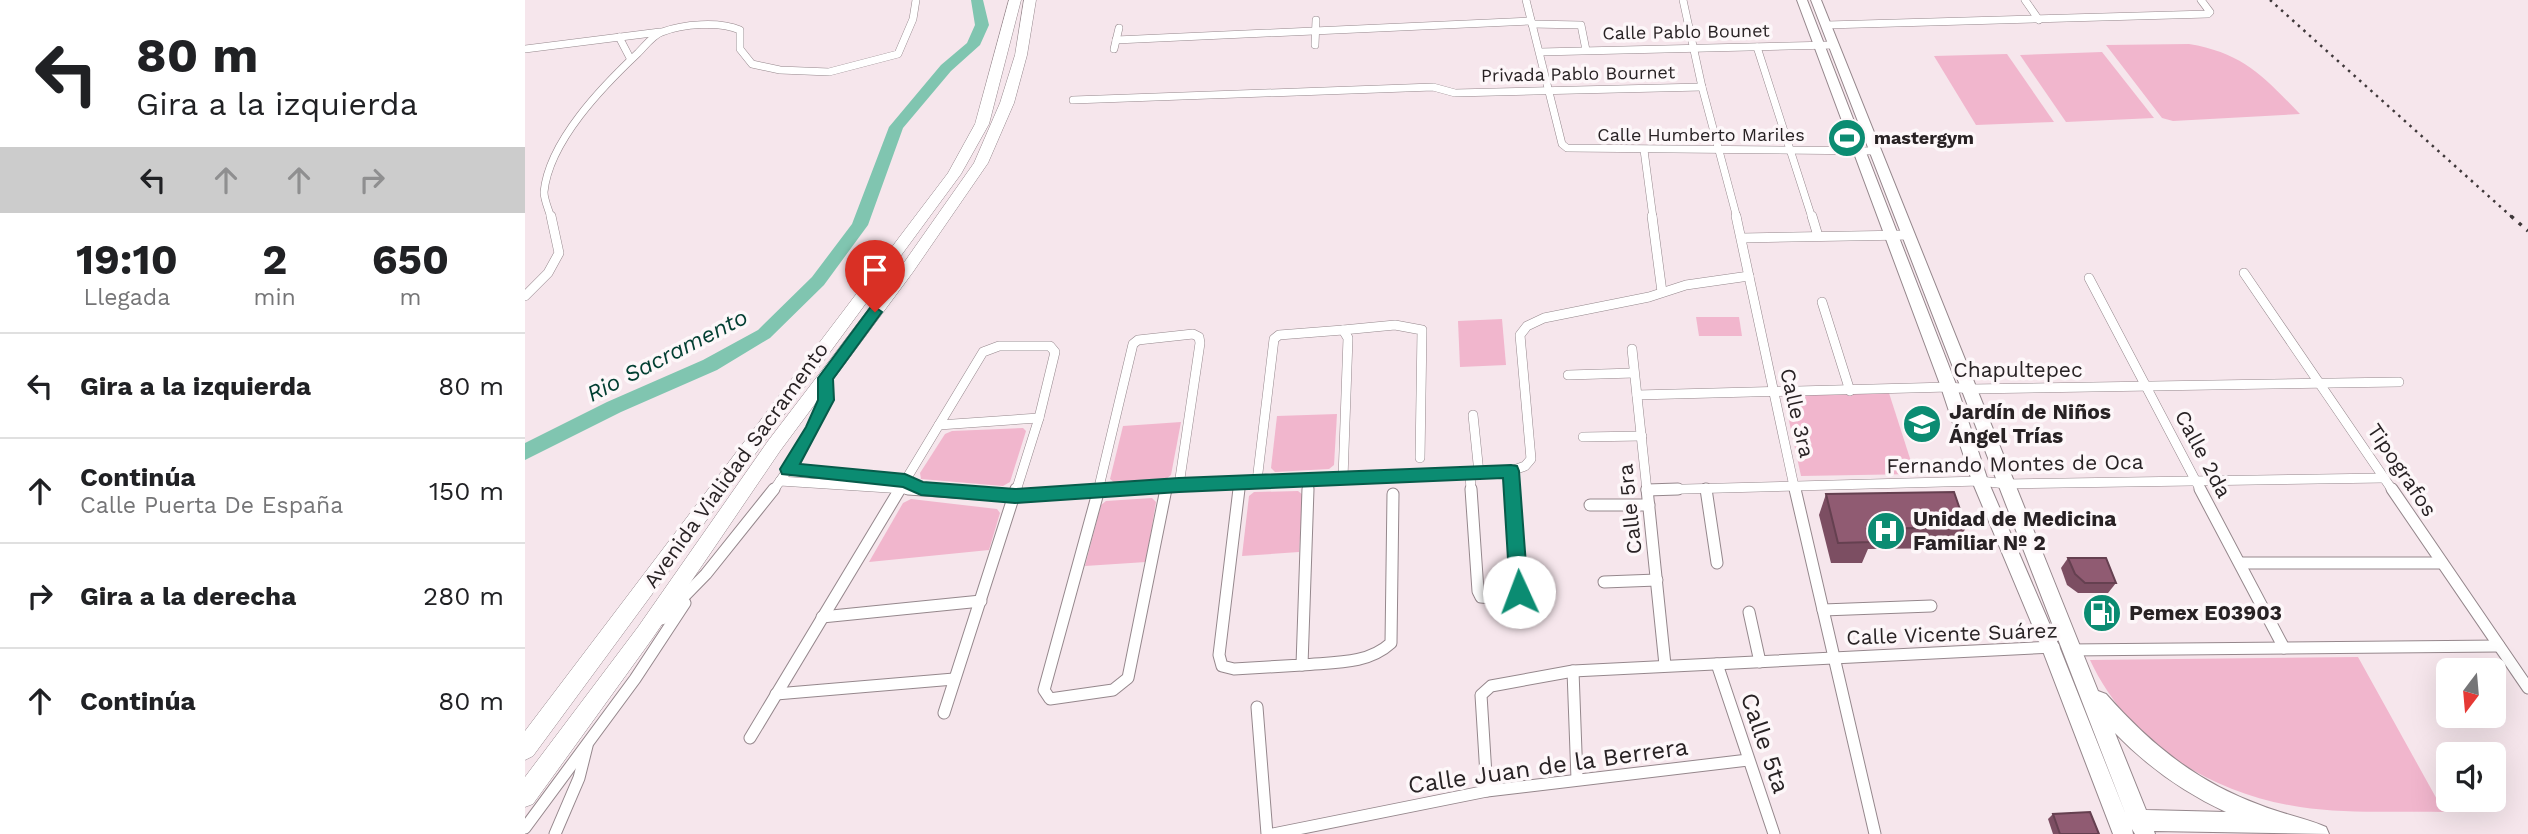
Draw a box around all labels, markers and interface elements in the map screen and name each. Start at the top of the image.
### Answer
street label: Calle Pablo Bounet [1602,20,1770,43]
text: 80 m [136,26,258,84]
icon: left [21,28,112,119]
street label: Privada Pablo Bournet [1481,61,1676,86]
text: Gira a la izquierda [136,85,418,123]
sports icon: mastergym [1826,117,1868,159]
street label: Calle Humberto Mariles [1597,124,1805,145]
place label: mastergym [1874,127,1974,148]
icon: left [134,161,172,199]
icon: ahead [207,161,245,199]
icon: ahead [280,161,318,199]
icon: right [353,161,391,199]
text: 19:10 [76,235,178,284]
text: 2 [262,235,287,284]
text: 650 [372,235,449,284]
pin [845,240,905,312]
icon: arrive [856,251,894,289]
text: Llegada [83,284,170,311]
text: min [254,284,296,311]
text: m [399,284,421,311]
water label: Rio Sacramento [582,303,752,408]
street label: Avenida Vialidad Sacramento [638,337,833,592]
street label: Chapultepec [1953,357,2083,382]
street label: Calle 3ra [1775,366,1820,460]
icon: left [21,367,59,405]
text: Gira a la izquierda [80,371,311,401]
text: 80 m [438,371,504,401]
place label: Jardín de Niños Ángel Trías [1949,399,2111,448]
school or university icon: Jardín de Niños Ángel Trías [1901,403,1943,445]
street label: Calle 2da [2170,406,2237,502]
street label: Tipografos [2362,419,2443,521]
street label: Fernando Montes de Oca [1886,449,2144,478]
text: Continúa [80,462,196,492]
street label: Calle 5ra [1612,462,1647,556]
icon: ahead [21,472,59,510]
text: 150 m [429,476,504,506]
text: Calle Puerta De España [80,492,343,519]
place label: Unidad de Medicina Familiar Nº 2 [1913,506,2117,555]
hospital icon: Unidad de Medicina Familiar Nº 2 [1865,510,1907,552]
position arrow [1482,555,1556,629]
icon: right [21,577,59,615]
text: Gira a la derecha [80,581,296,611]
text: 280 m [423,581,504,611]
fuel station icon: Pemex E03903 [2081,592,2123,634]
place label: Pemex E03903 [2129,600,2282,625]
street label: Calle Vicente Suárez [1846,617,2058,650]
north arrow [2436,658,2506,728]
map controls [2436,658,2506,812]
icon: ahead [21,682,59,720]
text: Continúa [80,686,196,716]
text: 80 m [438,686,504,716]
street label: Calle 5ta [1735,689,1795,797]
street label: Calle Juan de la Berrera [1406,732,1690,800]
button: sound [2436,742,2506,812]

